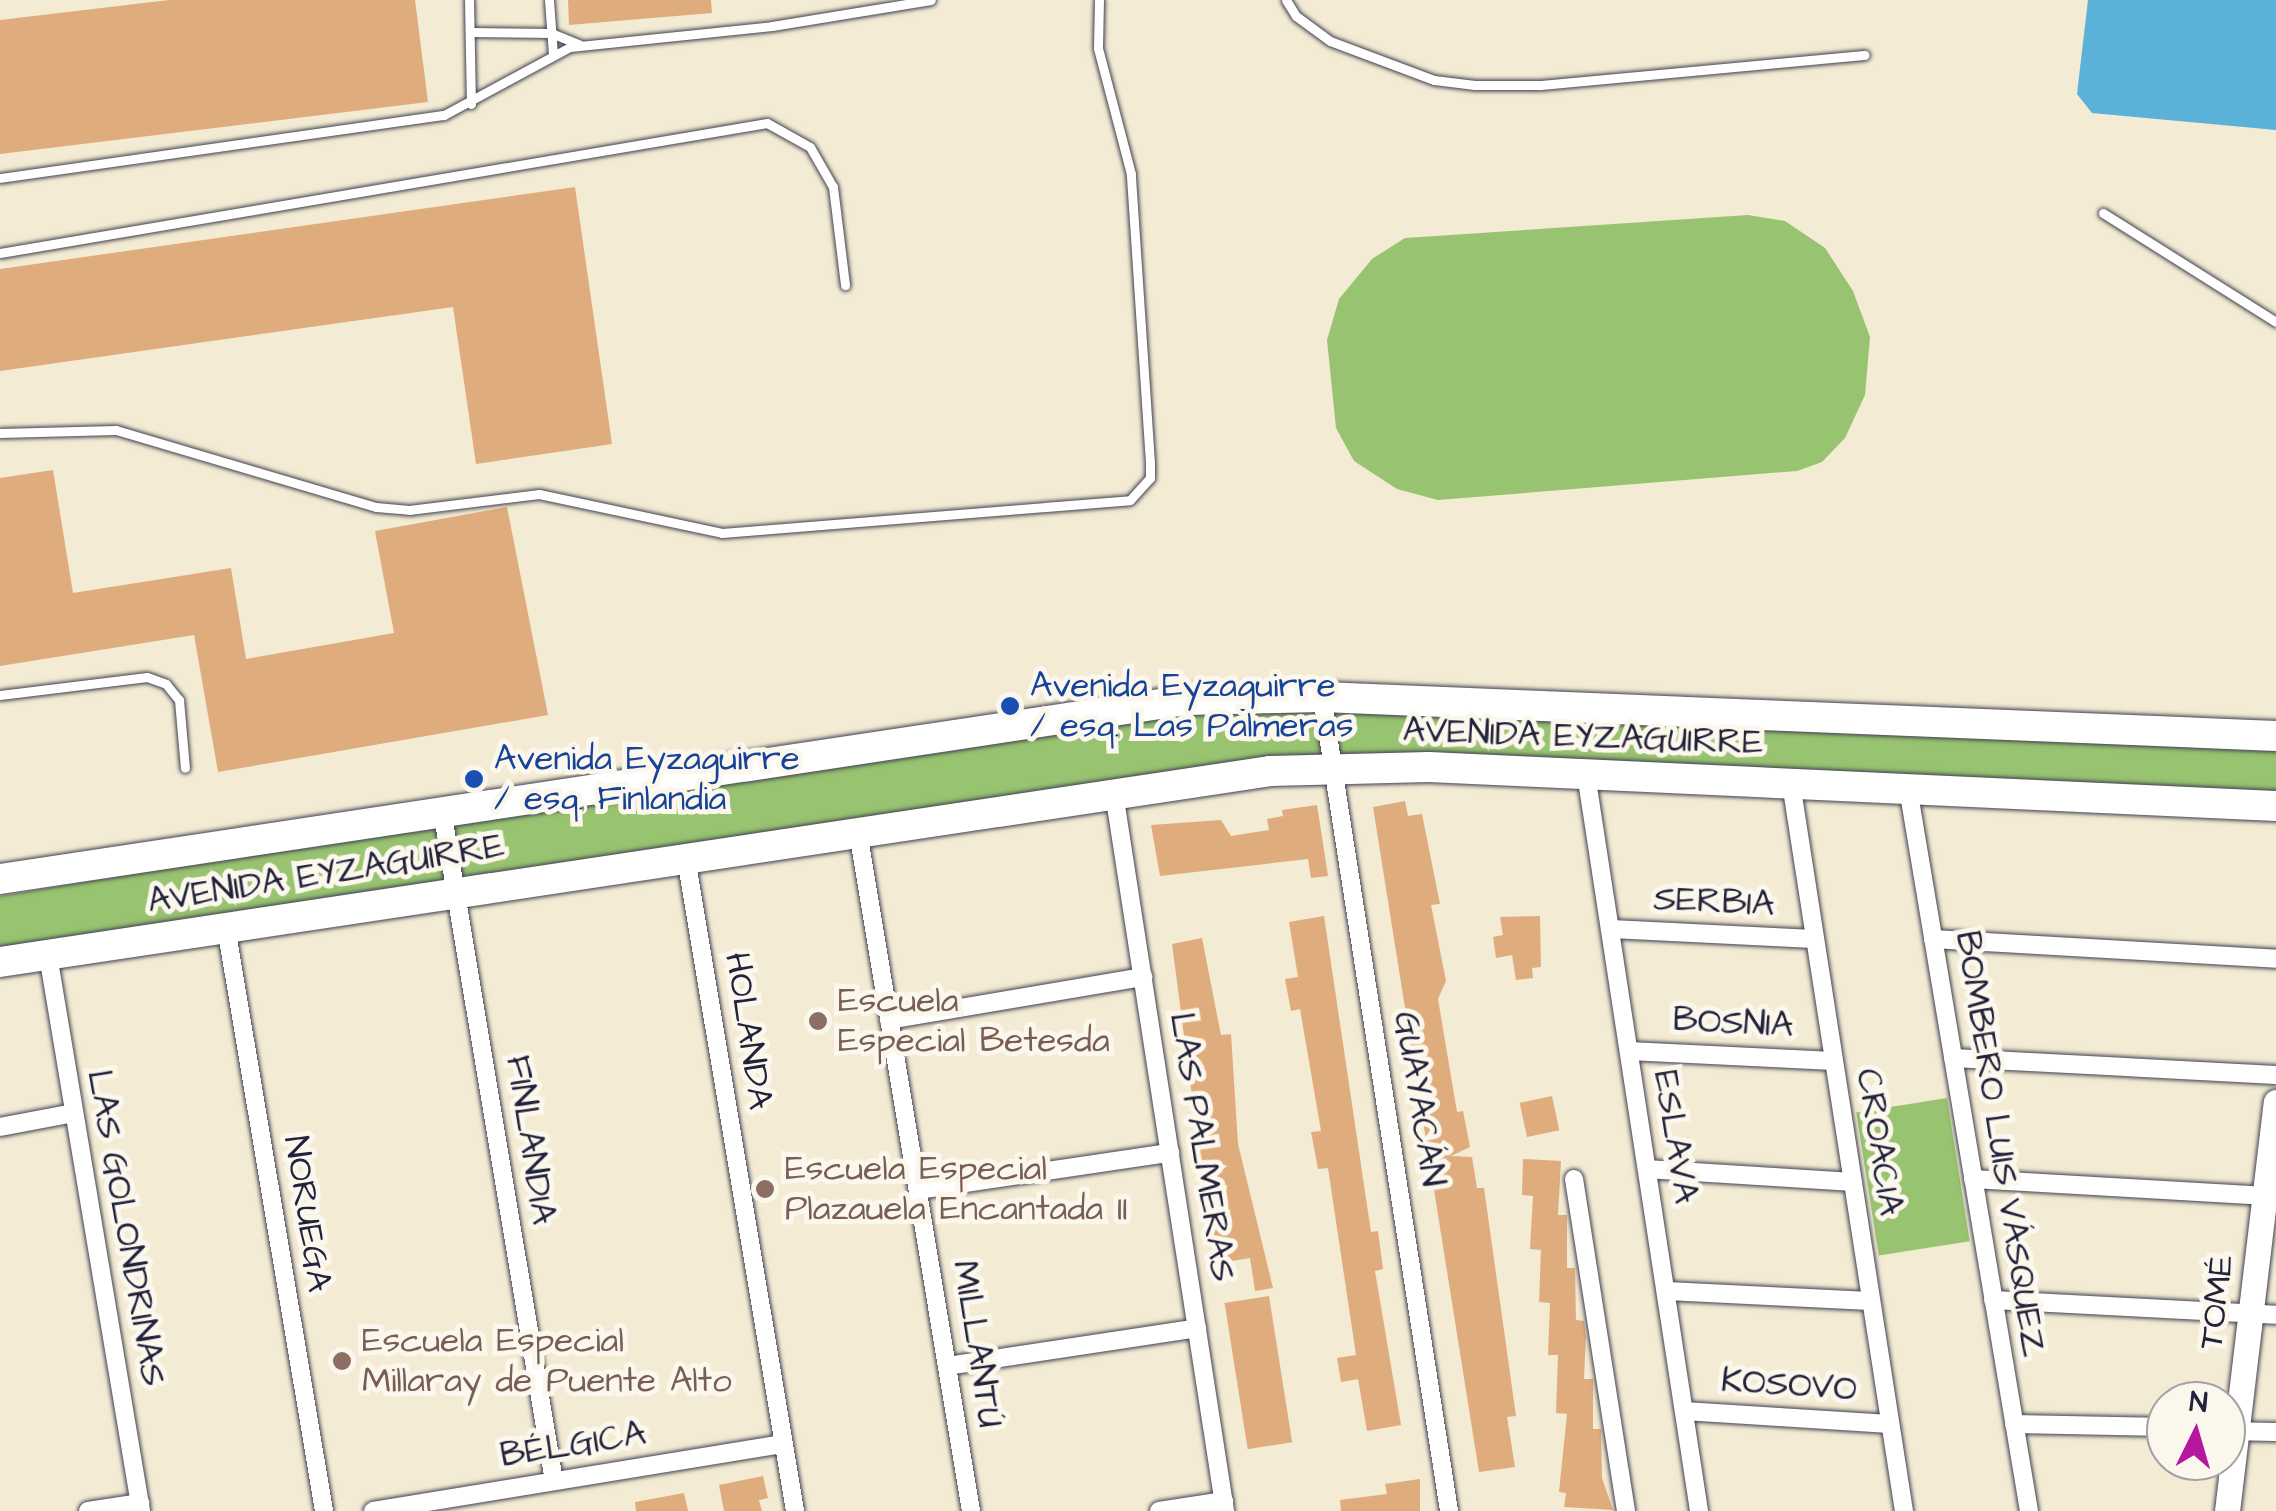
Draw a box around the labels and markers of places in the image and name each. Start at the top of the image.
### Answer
place label: Avenida Eyzaguirre / esq. Las Palmeras [1030,665,1353,747]
marker: Avenida Eyzaguirre / esq. Las Palmeras [999,695,1021,717]
place label: Avenida Eyzaguirre / esq. Finlandia [494,738,800,820]
marker: Avenida Eyzaguirre / esq. Finlandia [463,768,485,790]
place label: Escuela Especial Betesda [838,980,1110,1062]
marker: Escuela Especial Betesda [807,1010,829,1032]
place label: Escuela Especial Plazauela Encantada II [785,1148,1128,1230]
marker: Escuela Especial Plazauela Encantada II [754,1178,776,1200]
place label: Escuela Especial Millaray de Puente Alto [362,1320,732,1402]
marker: Escuela Especial Millaray de Puente Alto [331,1350,353,1372]

